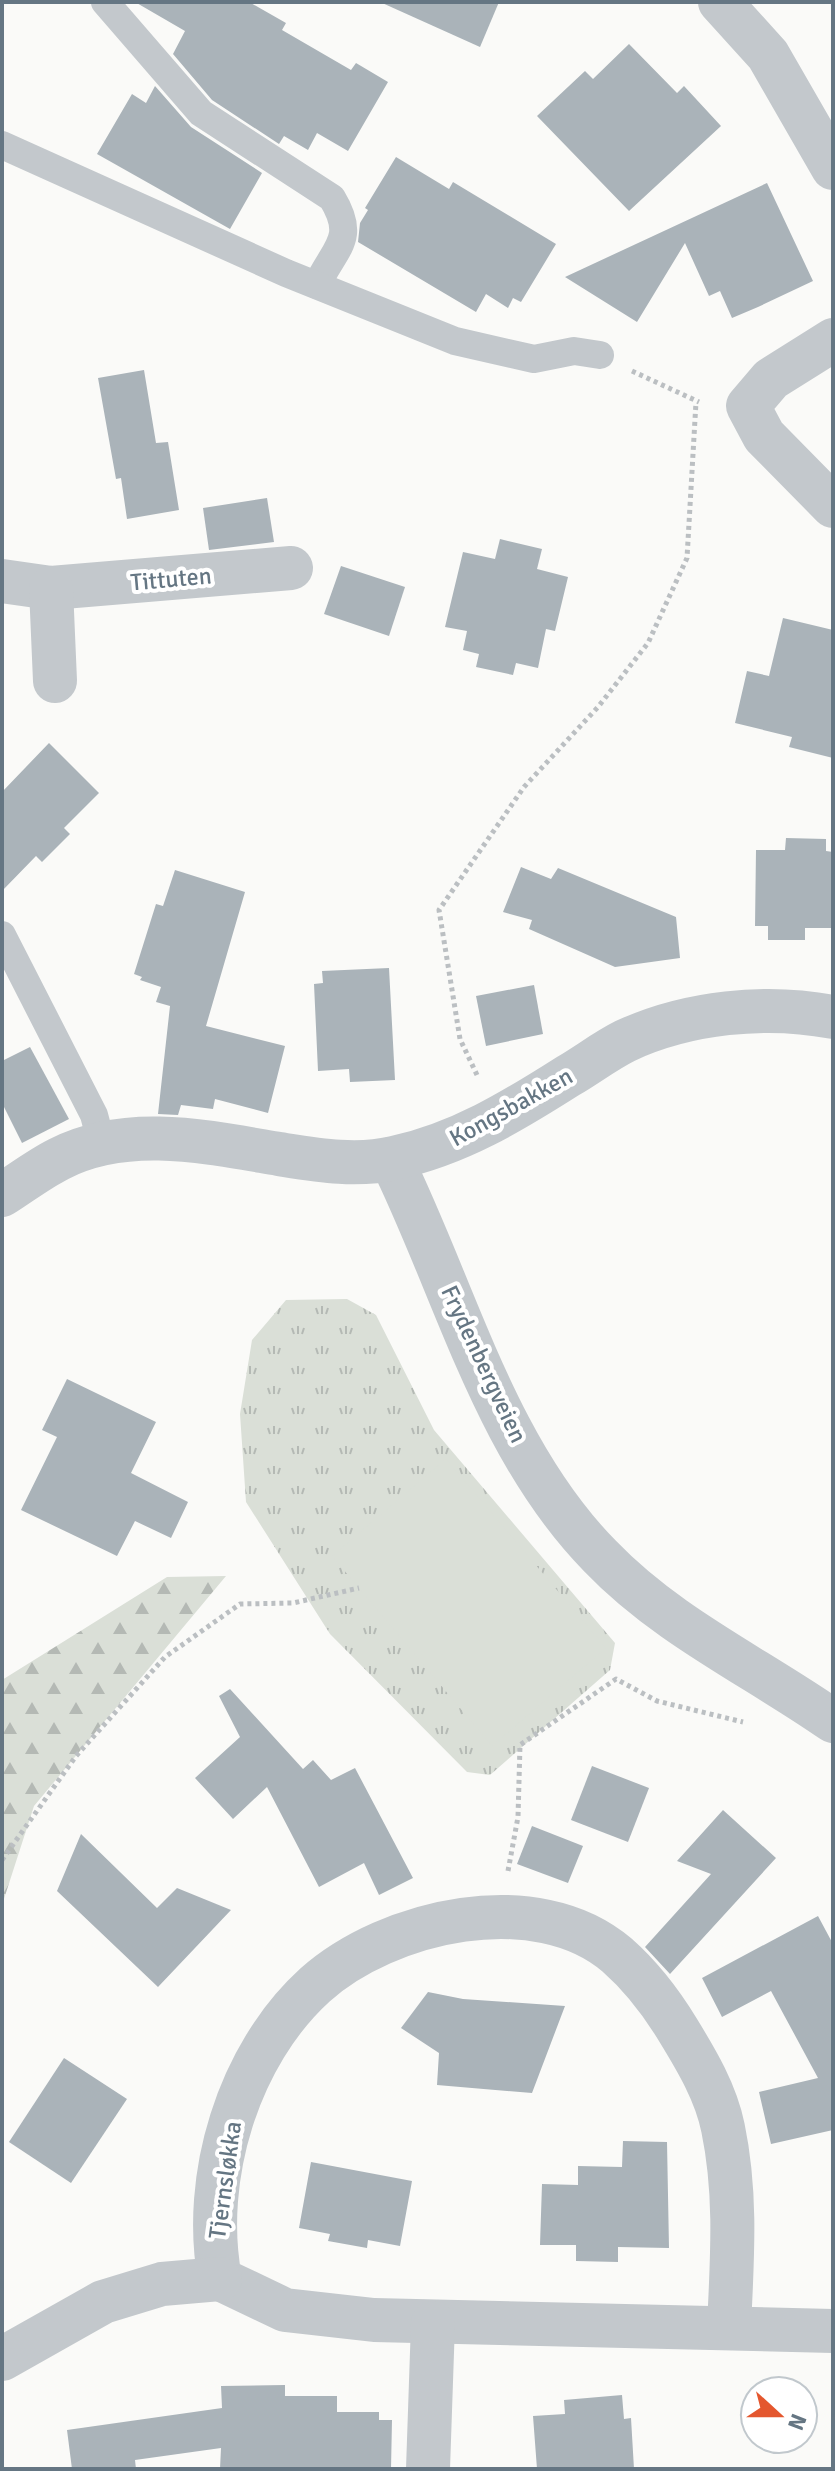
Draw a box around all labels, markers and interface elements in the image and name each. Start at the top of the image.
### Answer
street label: Tittuten [129,561,213,597]
street label: Kongsbakken [444,1061,578,1153]
street label: Frydenbergveien [434,1280,534,1448]
street label: Tjernsløkka [202,2119,248,2241]
north arrow [739,2375,819,2455]
text: N [782,2410,813,2434]

